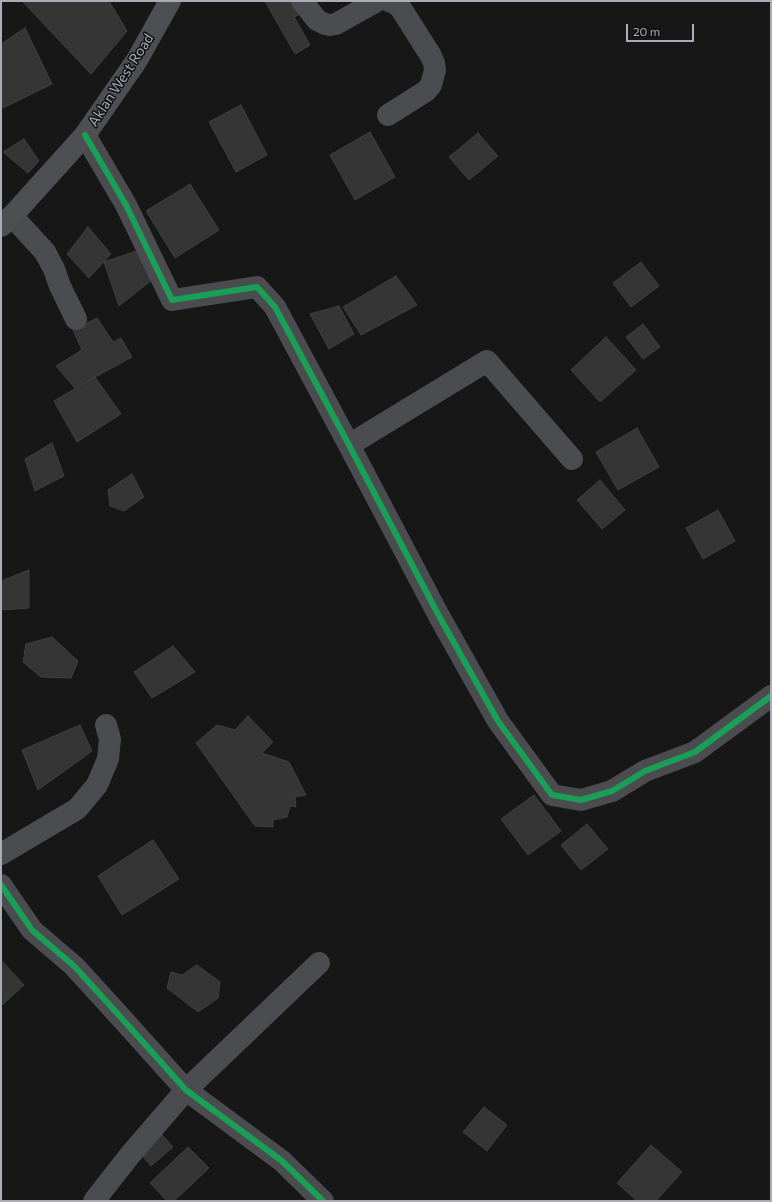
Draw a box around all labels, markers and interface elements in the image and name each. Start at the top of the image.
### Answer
scale bar [628,16,696,42]
text: 20 m [633,24,660,38]
street label: Aklan West Road [85,31,157,129]

